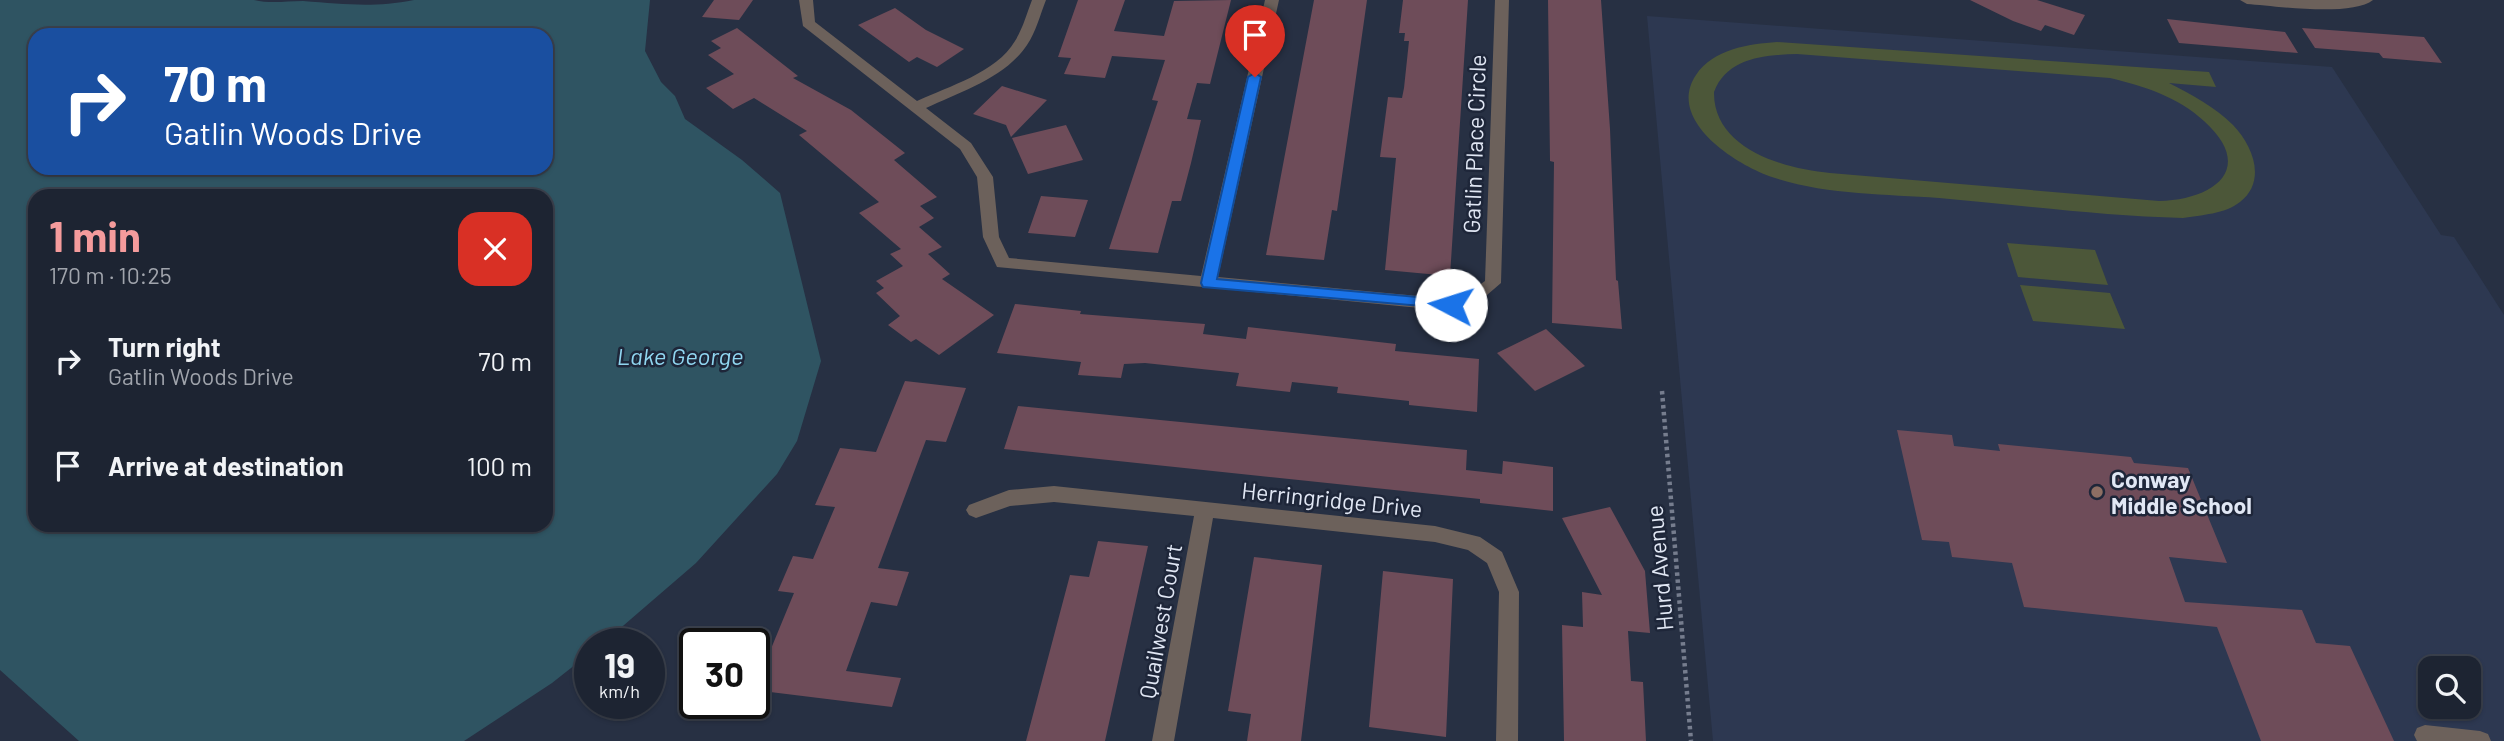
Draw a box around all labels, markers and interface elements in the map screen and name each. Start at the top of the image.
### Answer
pin [1225,5,1285,77]
icon: arrive [1236,16,1274,54]
text: 70 m [164,53,267,112]
street label: Gatlin Place Circle [1457,54,1491,234]
icon: right [49,56,140,147]
text: Gatlin Woods Drive [164,113,422,151]
text: 1 min [49,210,141,260]
button: close [458,212,532,286]
text: 170 m · 10:25 [49,261,172,289]
position arrow [1414,268,1488,342]
text: Turn right [108,331,221,362]
water label: Lake George [617,341,743,370]
icon: right [49,342,87,380]
text: 70 m [478,345,532,376]
text: Gatlin Woods Drive [108,362,294,390]
icon: arrive [49,447,87,485]
text: Arrive at destination [108,450,344,481]
text: 100 m [467,450,532,481]
place label: Conway Middle School [2111,465,2252,519]
street label: Herringridge Drive [1240,476,1424,522]
marker: Conway Middle School [2089,484,2105,500]
street label: Hurd Avenue [1640,504,1678,632]
street label: Quailwest Court [1133,541,1187,701]
speed limit sign: 30 [679,628,770,719]
text: 19 [604,643,635,685]
map controls [2418,656,2481,719]
button: search [2418,656,2481,719]
text: km/h [599,680,640,702]

